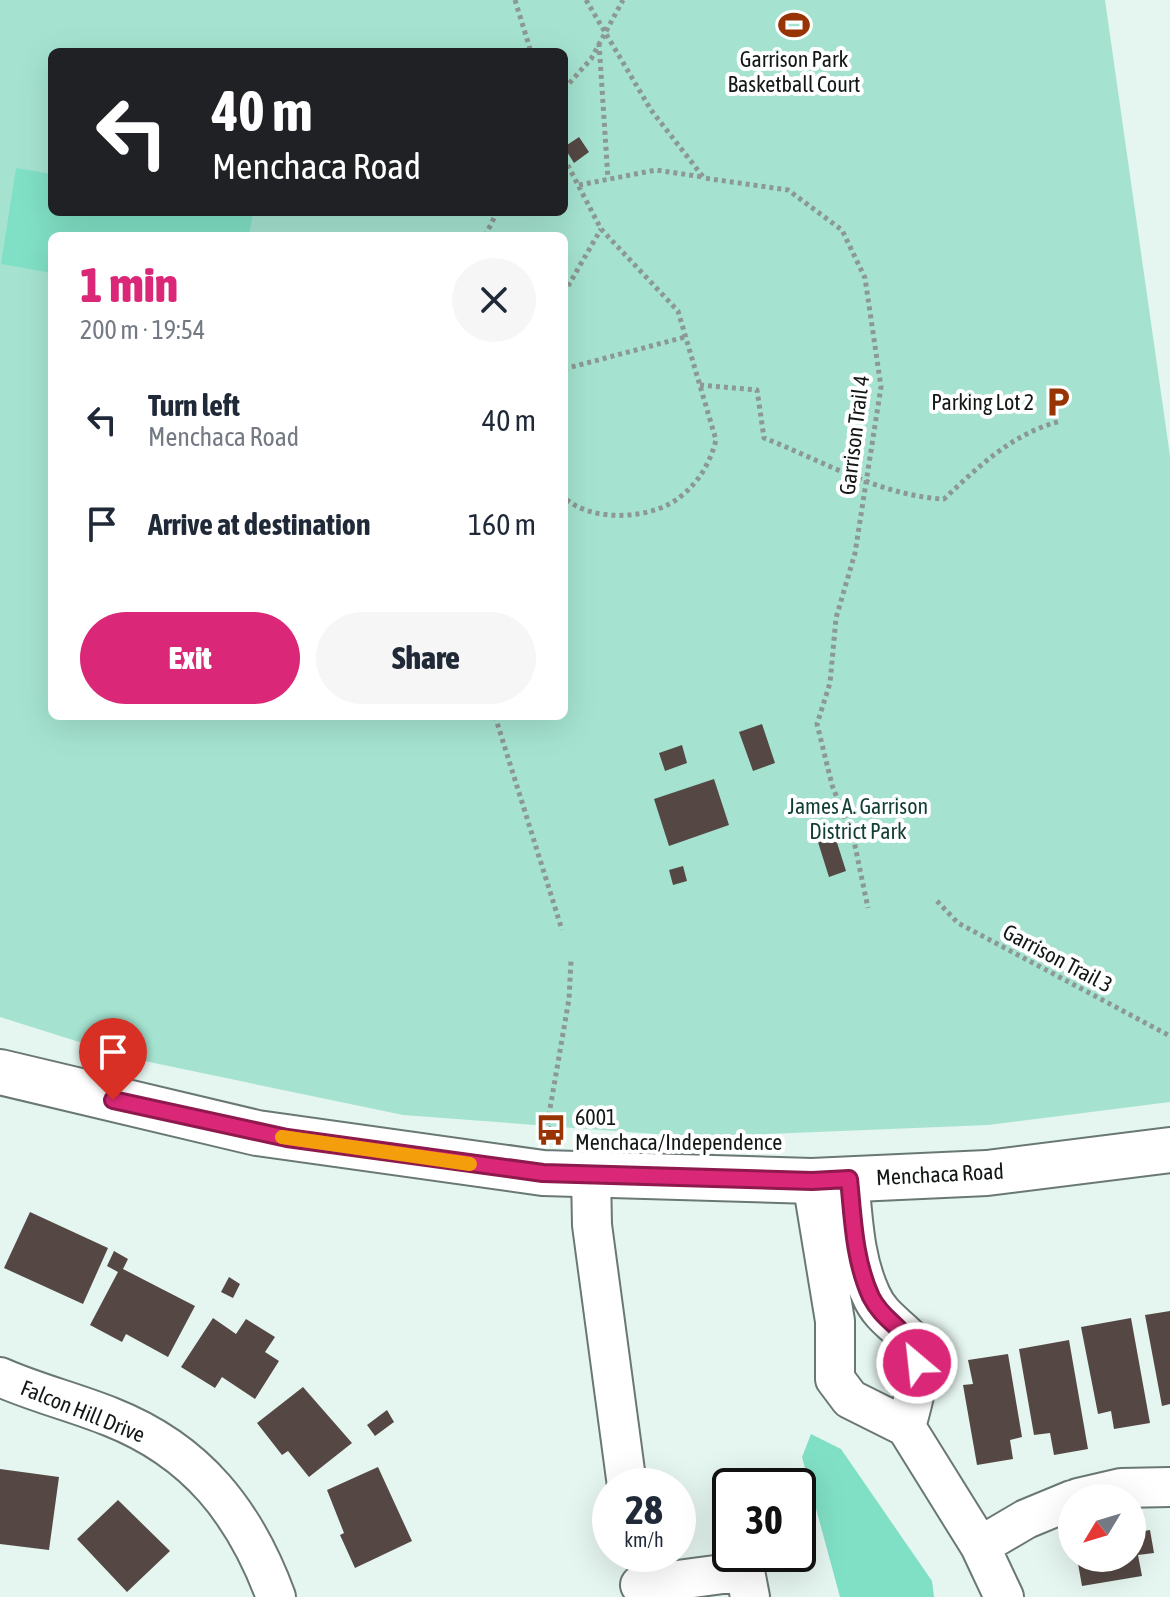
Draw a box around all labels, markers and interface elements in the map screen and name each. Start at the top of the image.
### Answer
sports icon: Garrison Park Basketball Court [777,8,811,42]
place label: Garrison Park Basketball Court [728,46,860,97]
text: 40 m [212,79,313,143]
icon: left [80,80,184,184]
text: Menchaca Road [212,145,421,187]
text: 1 min [80,257,178,312]
button: close [452,258,536,342]
text: 200 m · 19:54 [80,315,205,345]
street label: Garrison Trail 4 [834,374,874,496]
parking icon: Parking Lot 2 [1041,385,1075,419]
text: Turn left [148,388,240,422]
place label: Parking Lot 2 [931,389,1034,415]
icon: left [80,398,124,442]
text: 40 m [482,403,536,437]
text: Menchaca Road [148,422,299,452]
icon: arrive [80,502,124,546]
text: Arrive at destination [148,507,370,541]
text: 160 m [468,507,536,541]
button: Exit [80,612,300,704]
button: Share [316,612,536,704]
park label: James A. Garrison District Park [788,793,928,844]
street label: Garrison Trail 3 [999,918,1117,998]
pin [79,1018,147,1100]
icon: arrive [91,1030,135,1074]
place label: 6001 Menchaca/Independence [575,1104,782,1155]
bus stop icon: 6001 Menchaca/Independence [534,1113,568,1147]
street label: Menchaca Road [875,1158,1005,1190]
position arrow [875,1321,959,1405]
street label: Falcon Hill Drive [17,1374,149,1448]
speed limit sign: 30 [712,1468,816,1572]
north arrow [1058,1484,1146,1572]
map controls [1058,1484,1146,1572]
text: 28 [625,1487,663,1532]
text: km/h [624,1528,664,1551]

